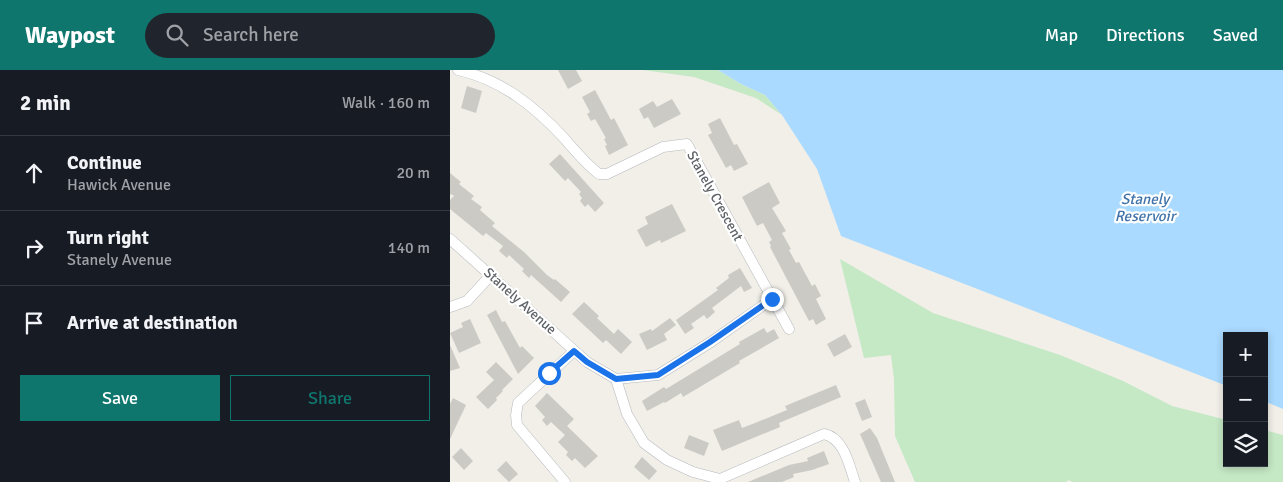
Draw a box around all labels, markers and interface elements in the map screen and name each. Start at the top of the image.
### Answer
search box [145,13,495,58]
text: Waypost [25,20,115,50]
icon: search [163,21,191,49]
text: Search here [203,23,299,47]
text: Map [1045,24,1078,46]
text: Directions [1106,24,1185,46]
text: Saved [1213,24,1258,46]
text: 2 min [20,90,71,116]
text: Walk · 160 m [342,93,430,113]
street label: Stanely Crescent [683,148,747,244]
text: Continue [67,151,142,175]
icon: ahead [20,159,48,187]
text: 20 m [396,163,430,183]
text: Hawick Avenue [67,175,171,195]
water label: Stanely Reservoir [1115,190,1178,225]
text: Turn right [67,226,149,250]
icon: right [20,234,48,262]
text: 140 m [388,238,430,258]
text: Stanely Avenue [67,250,172,270]
street label: Stanely Avenue [480,264,560,338]
route end [761,288,784,311]
icon: arrive [20,309,48,337]
text: Arrive at destination [67,311,238,335]
map controls [1223,332,1268,467]
button: + [1223,332,1268,377]
route start [538,362,561,385]
button: Save [20,375,220,421]
button: Share [230,375,430,421]
button: − [1223,377,1268,422]
button: layers [1223,422,1268,467]

